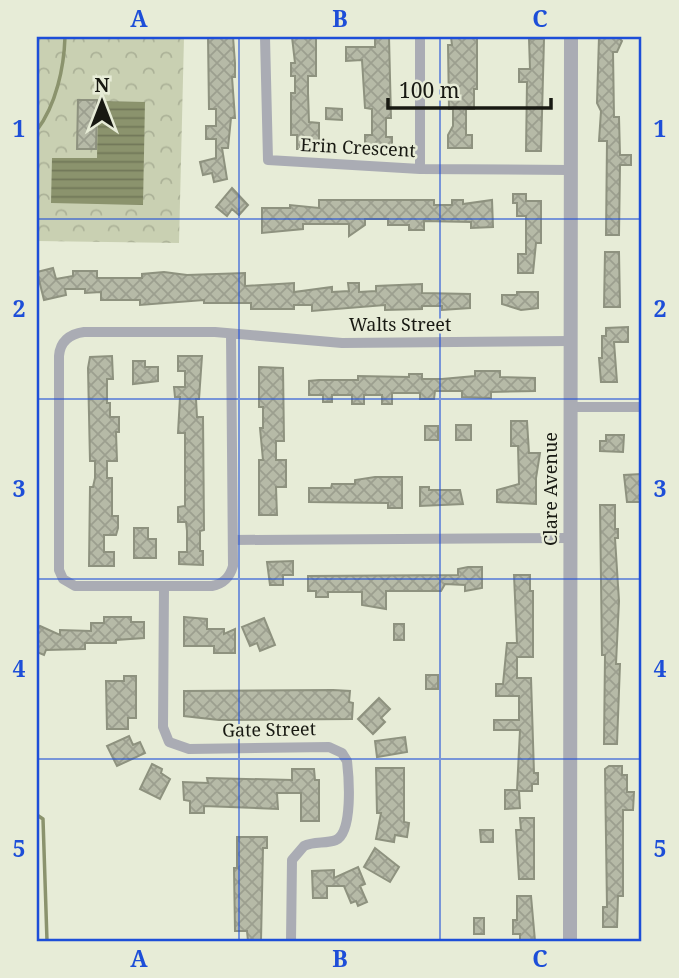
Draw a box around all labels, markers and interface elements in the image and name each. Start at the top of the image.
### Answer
text: A [130,2,148,34]
text: B [332,2,348,34]
text: C [532,2,548,34]
north arrow [66,66,136,136]
scale bar [388,66,551,110]
text: N [95,72,110,98]
text: 100 m [399,76,460,104]
text: 1 [13,112,26,144]
text: 1 [654,112,667,144]
street label: Erin Crescent [300,132,416,162]
text: 2 [13,292,26,324]
text: 2 [654,292,667,324]
street label: Walts Street [349,312,451,336]
street label: Clare Avenue [538,432,562,546]
text: 3 [13,472,26,504]
text: 3 [654,472,667,504]
text: 4 [13,652,26,684]
text: 4 [654,652,667,684]
street label: Gate Street [222,716,316,742]
text: 5 [13,832,26,864]
text: 5 [654,832,667,864]
text: A [130,942,148,974]
text: B [332,942,348,974]
text: C [532,942,548,974]

